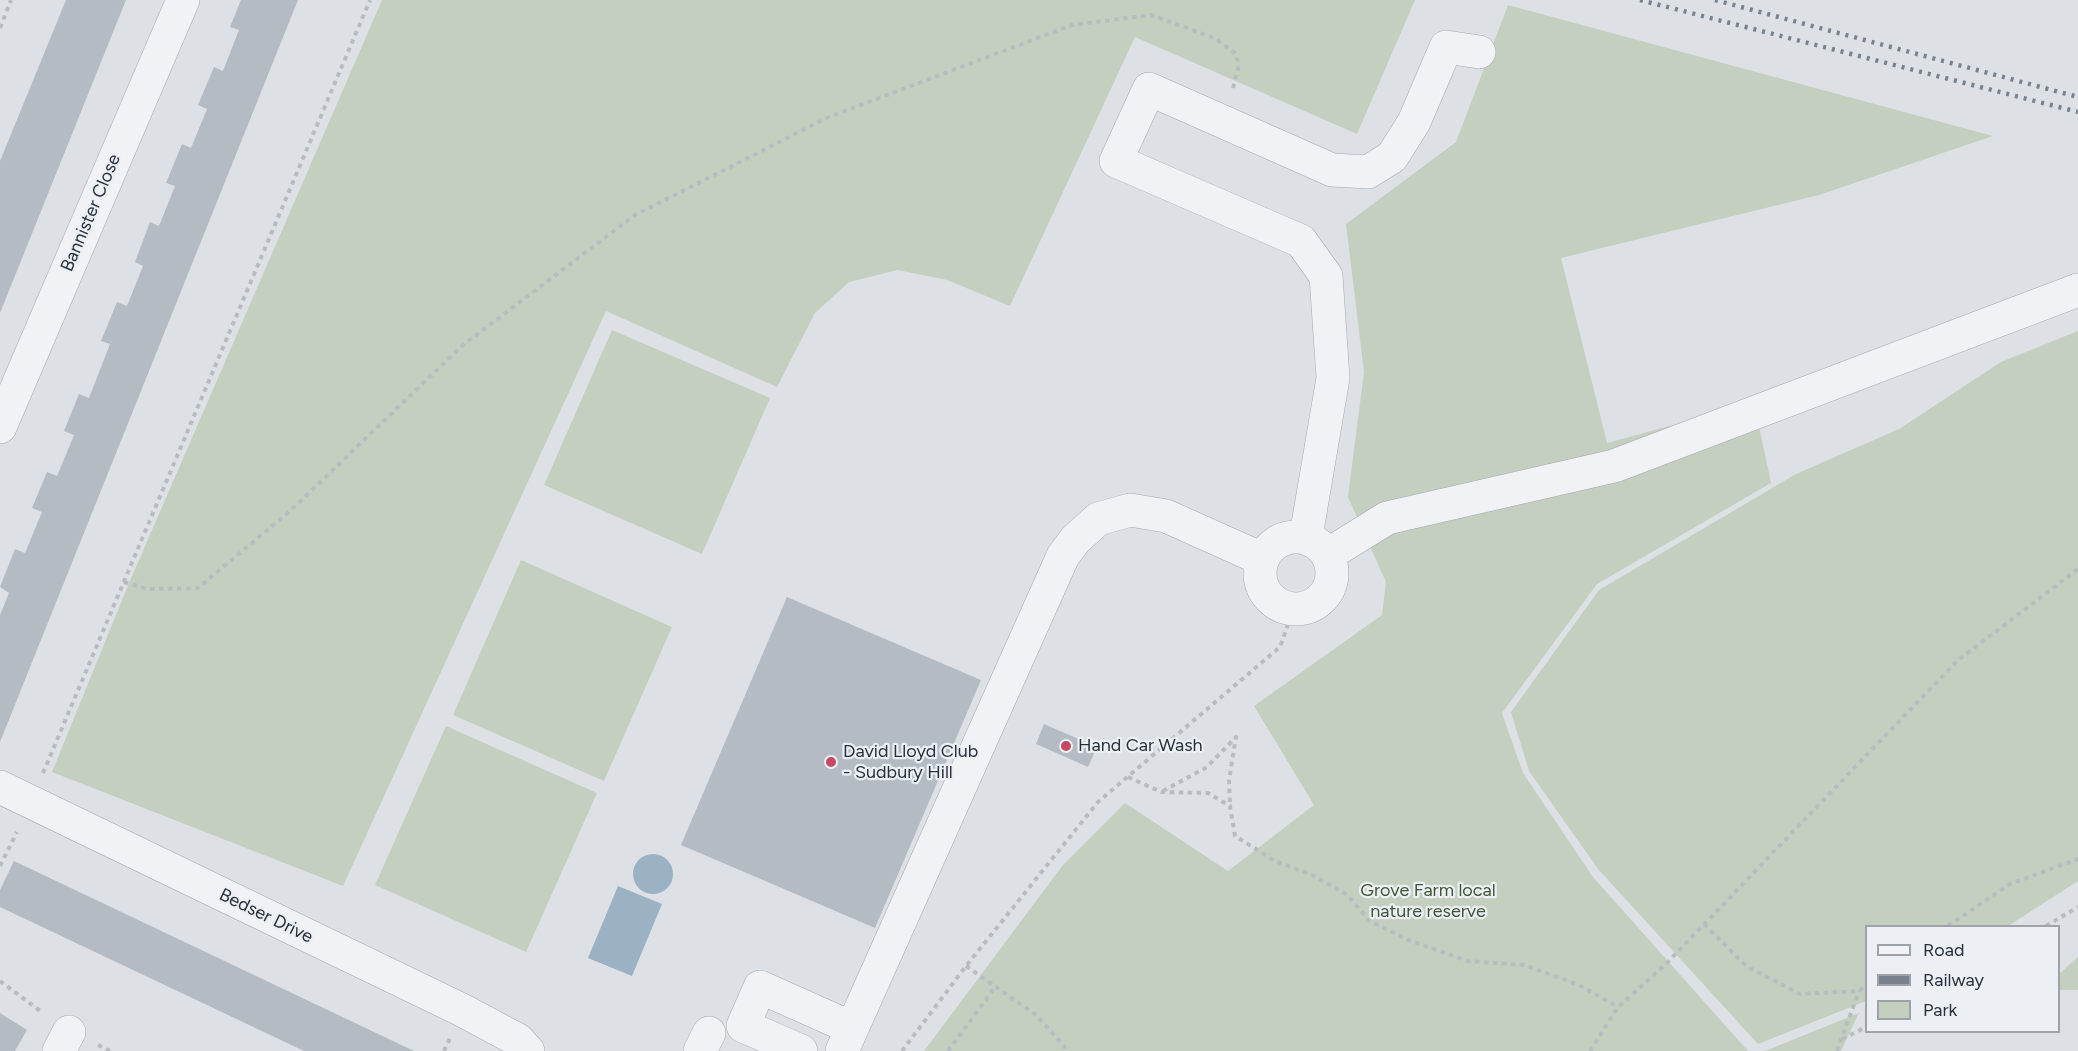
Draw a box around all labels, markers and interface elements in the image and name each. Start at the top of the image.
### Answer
street label: Bannister Close [57,151,125,275]
place label: Hand Car Wash [1078,735,1203,757]
marker: Hand Car Wash [1059,739,1073,753]
place label: David Lloyd Club - Sudbury Hill [843,741,978,783]
marker: David Lloyd Club - Sudbury Hill [824,755,838,769]
park label: Grove Farm local nature reserve [1360,880,1496,922]
street label: Bedser Drive [216,884,316,948]
legend [1865,925,2060,1033]
text: Road [1923,939,1964,961]
text: Railway [1923,969,1984,991]
text: Park [1923,999,1957,1021]

